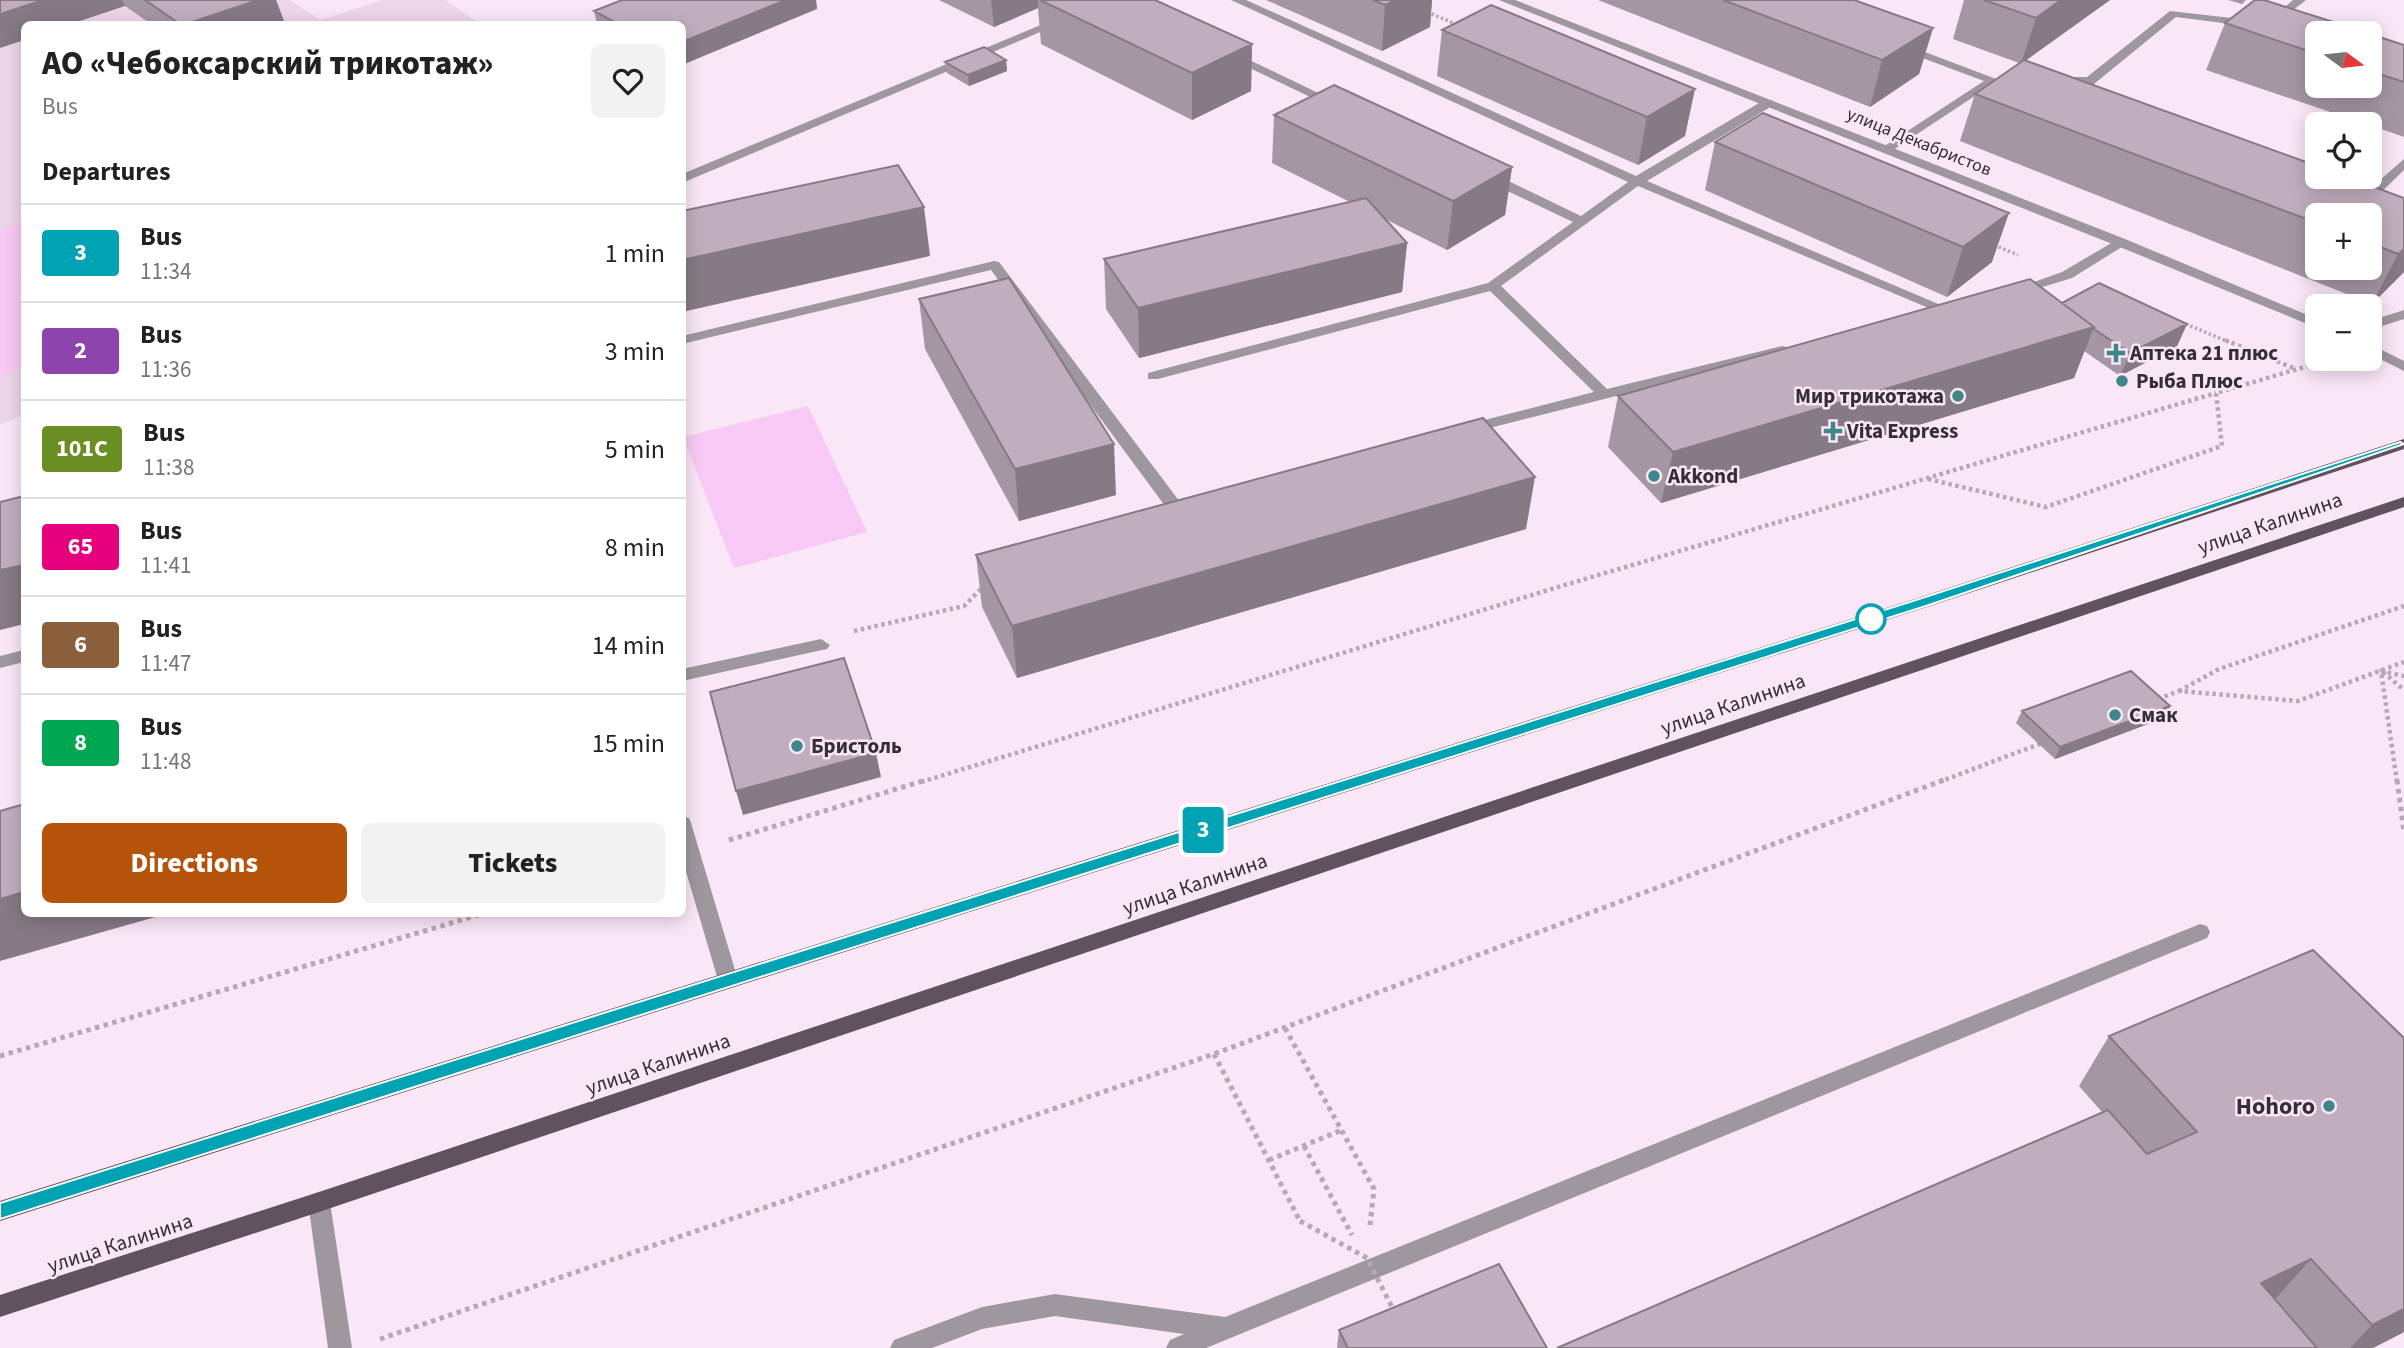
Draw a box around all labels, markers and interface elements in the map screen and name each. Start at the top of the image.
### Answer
north arrow [2305,21,2382,98]
map controls [2305,21,2382,371]
text: АО «Чебоксарский трикотаж» [42,40,494,87]
button: heart [591,44,665,118]
text: Bus [42,90,78,123]
street label: улица Декабристов [1843,102,1995,182]
button: locate [2305,112,2382,189]
text: Departures [42,153,170,190]
button: + [2305,203,2382,280]
text: Bus [140,218,182,255]
text: 3 [74,235,87,270]
text: 1 min [605,235,665,272]
text: 11:34 [140,255,191,288]
button: − [2305,294,2382,371]
text: Bus [140,316,182,353]
text: 2 [74,333,87,368]
text: 3 min [605,333,665,370]
place label: Аптека 21 плюс [2129,338,2278,368]
marker: Аптека 21 плюс [2108,345,2124,361]
text: 11:36 [140,353,191,386]
place label: Рыба Плюс [2136,366,2243,396]
marker: Рыба Плюс [2114,373,2130,389]
place label: Мир трикотажа [1795,381,1944,411]
marker: Мир трикотажа [1950,388,1966,404]
text: Bus [143,414,185,451]
place label: Vita Express [1846,416,1958,446]
marker: Vita Express [1825,423,1841,439]
text: 101С [56,431,108,466]
text: 5 min [605,431,665,468]
text: 11:38 [143,451,194,484]
place label: Akkond [1667,461,1738,491]
marker: Akkond [1646,468,1662,484]
street label: улица Калинина [2194,484,2346,562]
text: Bus [140,512,182,549]
text: 65 [68,529,93,564]
text: 8 min [605,529,665,566]
text: 11:41 [140,549,191,582]
unlabelled marker [1856,604,1886,634]
text: Bus [140,610,182,647]
text: 6 [74,627,87,662]
text: 14 min [592,627,665,664]
text: 11:47 [140,647,191,680]
street label: улица Калинина [1657,665,1809,743]
place label: Смак [2129,700,2178,730]
marker: Смак [2107,707,2123,723]
text: Bus [140,708,182,745]
text: 8 [74,725,87,760]
text: 15 min [592,725,665,762]
place label: Бристоль [811,731,902,761]
marker: Бристоль [789,738,805,754]
text: 11:48 [140,745,191,778]
line badge: 3 [1180,807,1226,853]
text: 3 [1197,812,1209,847]
button: Directions [42,823,347,903]
button: Tickets [361,823,665,903]
street label: улица Калинина [1119,845,1271,923]
street label: улица Калинина [582,1025,734,1103]
place label: Hohoro [2236,1089,2315,1124]
marker: Hohoro [2321,1098,2337,1114]
street label: улица Калинина [44,1205,196,1281]

